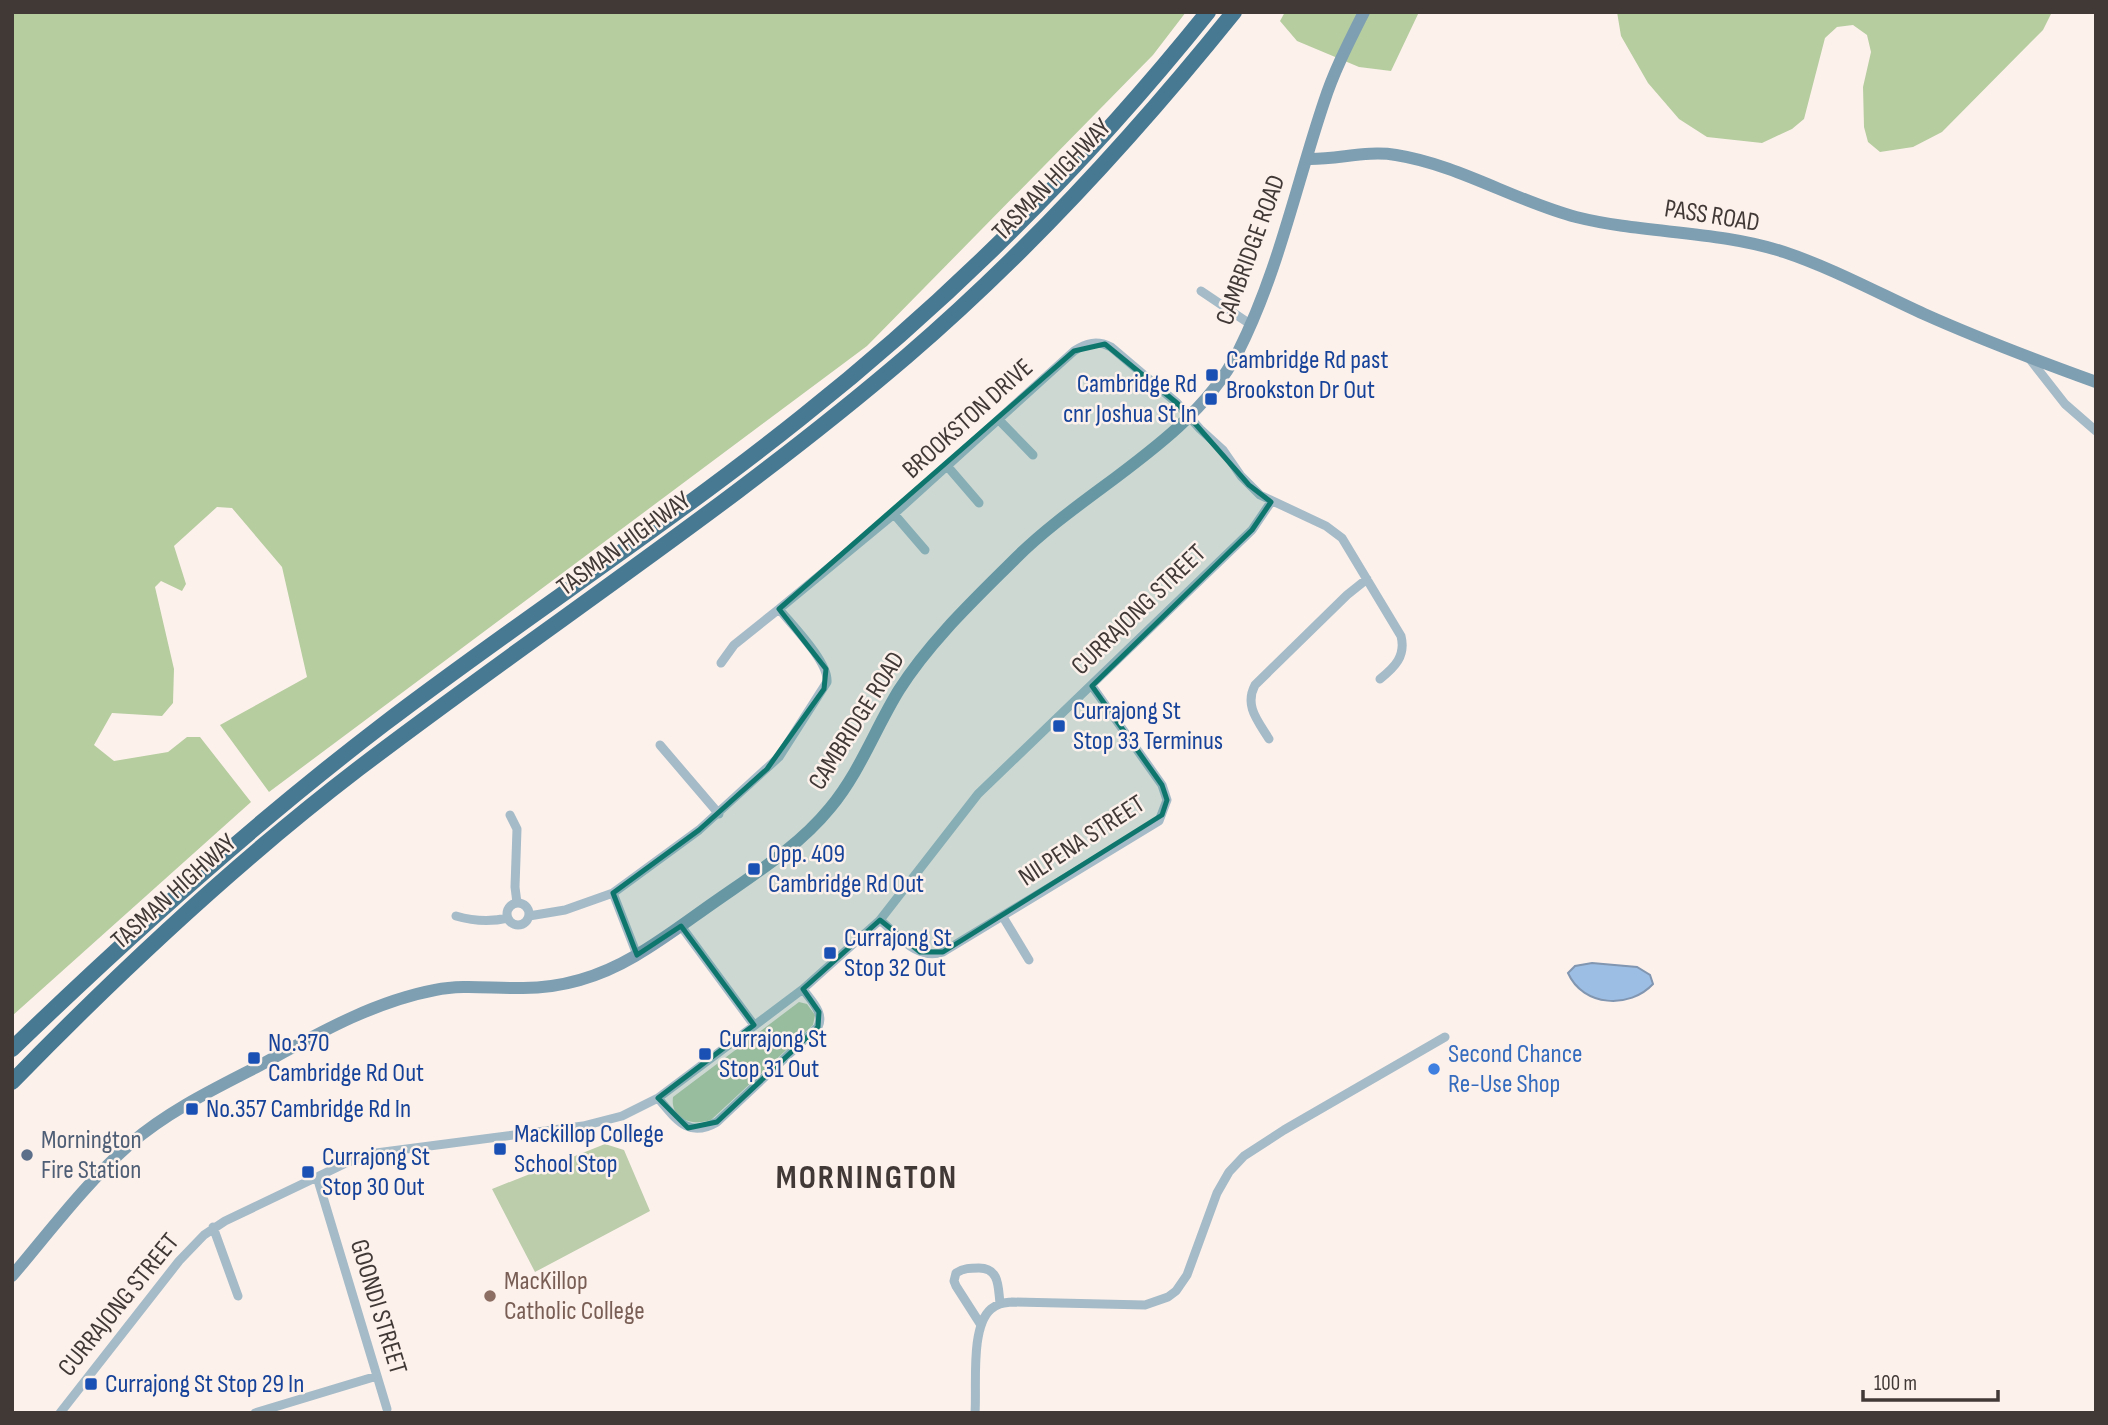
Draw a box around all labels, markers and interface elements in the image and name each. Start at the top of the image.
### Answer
street label: TASMAN HIGHWAY [986,112,1118,247]
street label: CAMBRIDGE ROAD [1210,171,1292,329]
street label: PASS ROAD [1662,193,1762,239]
place label: Cambridge Rd past Brookston Dr Out [1226,345,1388,406]
street label: BROOKSTON DRIVE [897,352,1039,486]
marker: Cambridge Rd past Brookston Dr Out [1204,367,1220,383]
place label: Cambridge Rd cnr Joshua St In [1063,369,1197,430]
marker: Cambridge Rd cnr Joshua St In [1203,391,1219,407]
street label: TASMAN HIGHWAY [551,485,697,603]
street label: CURRAJONG STREET [1065,538,1213,682]
street label: CAMBRIDGE ROAD [802,646,912,796]
place label: Currajong St Stop 33 Terminus [1073,696,1223,757]
marker: Currajong St Stop 33 Terminus [1051,718,1067,734]
street label: NILPENA STREET [1013,789,1151,893]
street label: TASMAN HIGHWAY [105,828,243,956]
place label: Opp. 409 Cambridge Rd Out [768,839,924,900]
marker: Opp. 409 Cambridge Rd Out [746,861,762,877]
place label: Currajong St Stop 32 Out [844,923,952,984]
marker: Currajong St Stop 32 Out [822,945,838,961]
place label: Currajong St Stop 31 Out [719,1024,827,1085]
place label: No.370 Cambridge Rd Out [268,1028,424,1089]
place label: Second Chance Re-Use Shop [1448,1039,1582,1100]
marker: Currajong St Stop 31 Out [697,1046,713,1062]
marker: No.370 Cambridge Rd Out [246,1050,262,1066]
marker: Second Chance Re-Use Shop [1426,1061,1442,1077]
place label: No.357 Cambridge Rd In [206,1094,411,1125]
marker: No.357 Cambridge Rd In [184,1101,200,1117]
place label: Mackillop College School Stop [514,1119,664,1180]
place label: Mornington Fire Station [41,1125,142,1186]
marker: Mackillop College School Stop [492,1141,508,1157]
place label: Currajong St Stop 30 Out [322,1142,430,1203]
marker: Mornington Fire Station [19,1147,35,1163]
district label: MORNINGTON [776,1158,958,1198]
marker: Currajong St Stop 30 Out [300,1164,316,1180]
street label: CURRAJONG STREET [52,1227,186,1383]
street label: GOONDI STREET [343,1236,413,1378]
place label: MacKillop Catholic College [504,1266,645,1327]
marker: MacKillop Catholic College [482,1288,498,1304]
scale bar [1863,1358,1998,1402]
place label: Currajong St Stop 29 In [105,1369,304,1400]
text: 100 m [1874,1371,1917,1396]
marker: Currajong St Stop 29 In [83,1376,99,1392]

